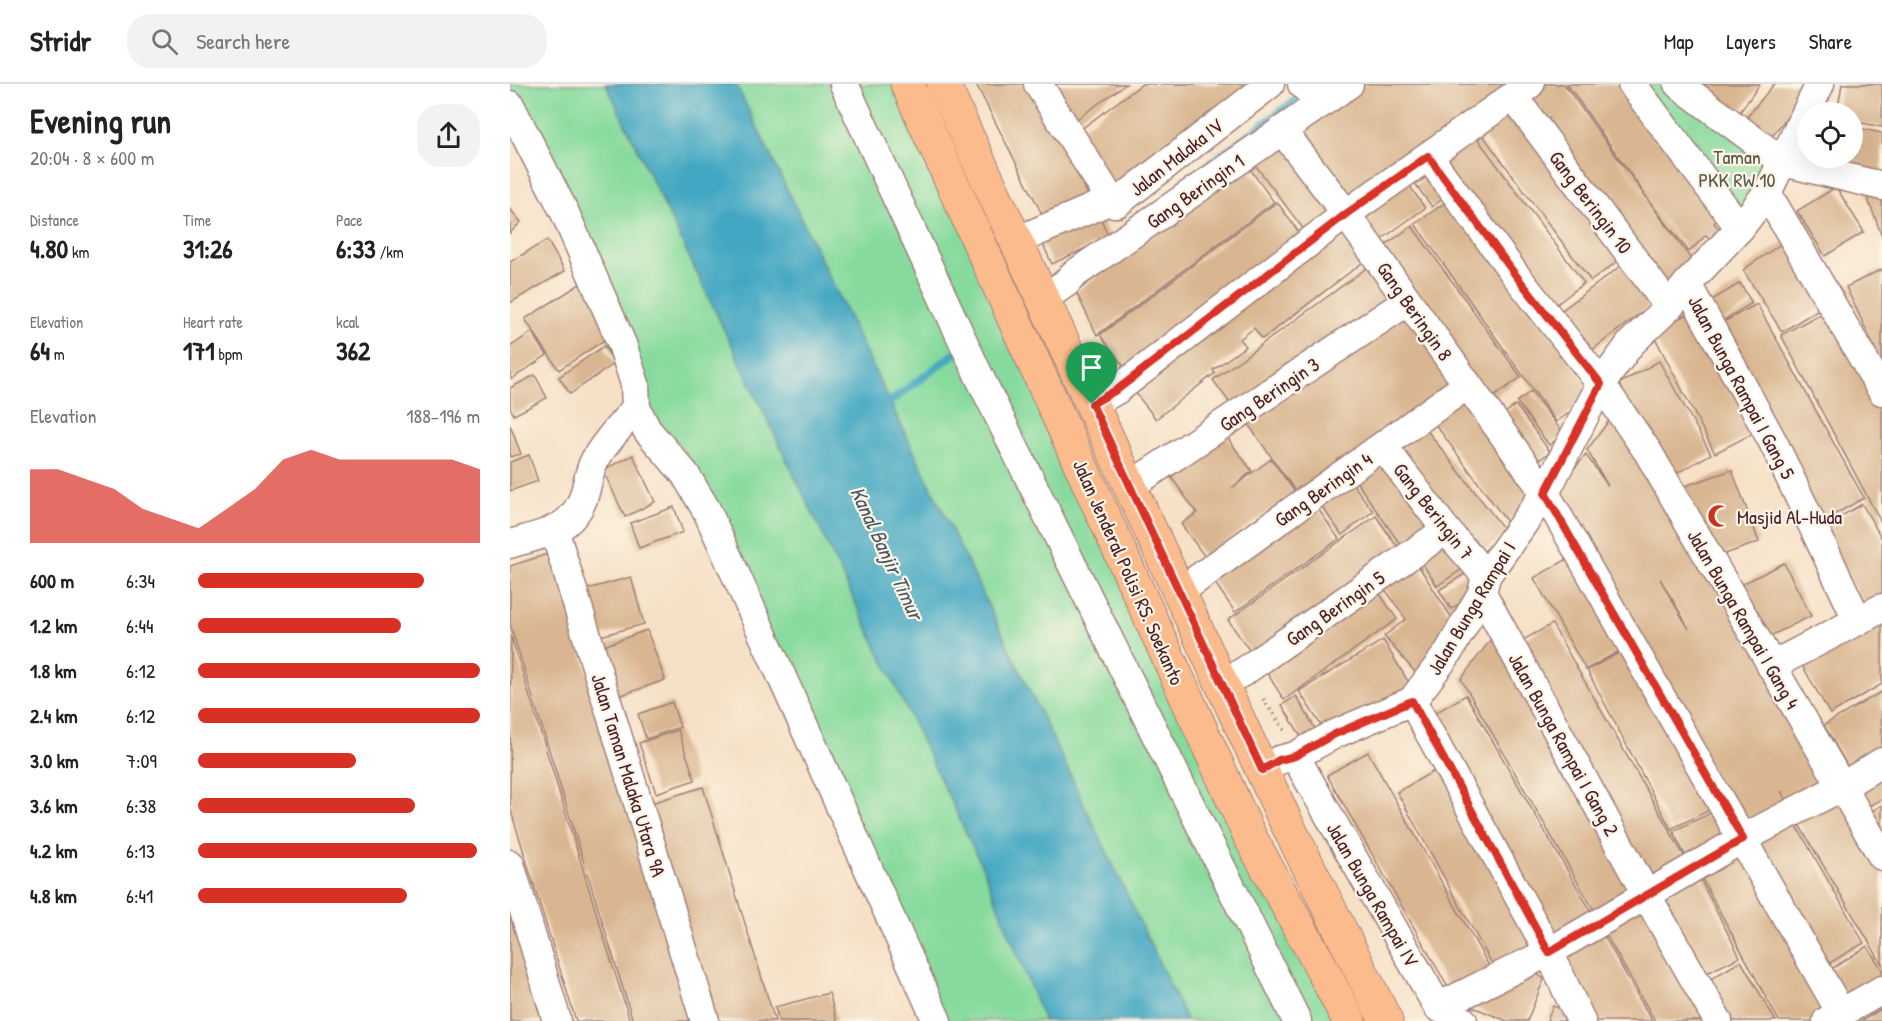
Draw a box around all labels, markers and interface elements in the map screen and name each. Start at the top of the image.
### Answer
search box [127,14,547,68]
text: Stridr [30,22,91,60]
icon: search [148,25,181,58]
text: Search here [196,26,290,56]
text: Map [1664,27,1693,56]
text: Layers [1726,27,1776,56]
text: Share [1809,27,1852,56]
text: Evening run [30,99,171,143]
map controls [1797,102,1863,168]
button: locate [1797,102,1863,168]
button: share [417,104,480,167]
street label: Jalan Malaka IV [1124,112,1229,202]
park label: Taman PKK RW.10 [1698,143,1776,193]
text: 20:04 · 8 × 600 m [30,144,154,171]
street label: Gang Beringin 10 [1543,145,1639,259]
street label: Gang Beringin 1 [1141,147,1249,235]
text: Distance [30,209,79,231]
text: Time [183,209,211,231]
text: Pace [336,209,363,231]
text: 4.80 [30,231,68,266]
text: 31:26 [183,231,233,266]
text: 6:33 [336,231,376,266]
text: km [68,241,89,263]
text: /km [376,241,404,263]
street label: Gang Beringin 8 [1371,256,1459,366]
street label: Jalan Bunga Rampai I Gang 5 [1682,290,1802,484]
text: Elevation [30,311,83,333]
text: Heart rate [183,311,243,333]
text: kcal [336,311,359,333]
text: 64 [30,333,50,368]
text: 171 [183,333,215,368]
text: 362 [336,333,370,368]
pin [1066,342,1117,404]
text: m [50,343,65,365]
text: bpm [215,343,243,365]
icon: arrive [1075,351,1108,384]
street label: Gang Beringin 3 [1214,351,1324,437]
text: Elevation [30,402,96,429]
text: 188–196 m [406,402,480,429]
street label: Gang Beringin 4 [1269,445,1377,533]
street label: Jalan Jenderal Polisi RS. Soekanto [1067,455,1191,689]
street label: Gang Beringin 7 [1388,457,1480,565]
water label: Kanal Banjir Timur [844,482,932,627]
mosque icon: Masjid Al-Huda [1706,503,1732,529]
place label: Masjid Al-Huda [1737,503,1842,530]
street label: Jalan Bunga Rampai I Gang 4 [1681,524,1807,714]
street label: Jalan Bunga Rampai I [1420,536,1522,680]
street label: Gang Beringin 5 [1280,564,1390,652]
text: 600 m [30,567,74,594]
text: 6:34 [126,567,155,594]
text: 1.2 km [30,612,77,639]
text: 6:44 [126,612,154,639]
street label: Jalan Bunga Rampai I Gang 2 [1502,648,1626,841]
text: 1.8 km [30,657,77,684]
text: 6:12 [126,657,155,684]
street label: Jalan Taman Malaka Utara 9A [585,670,673,880]
text: 2.4 km [30,702,78,729]
text: 6:12 [126,702,155,729]
text: 3.0 km [30,747,79,774]
text: 7:09 [126,747,157,774]
text: 3.6 km [30,792,78,819]
text: 6:38 [126,792,156,819]
street label: Jalan Bunga Rampai IV [1321,817,1426,972]
text: 4.2 km [30,837,78,864]
text: 6:13 [126,837,155,864]
text: 4.8 km [30,882,77,909]
text: 6:41 [126,882,153,909]

